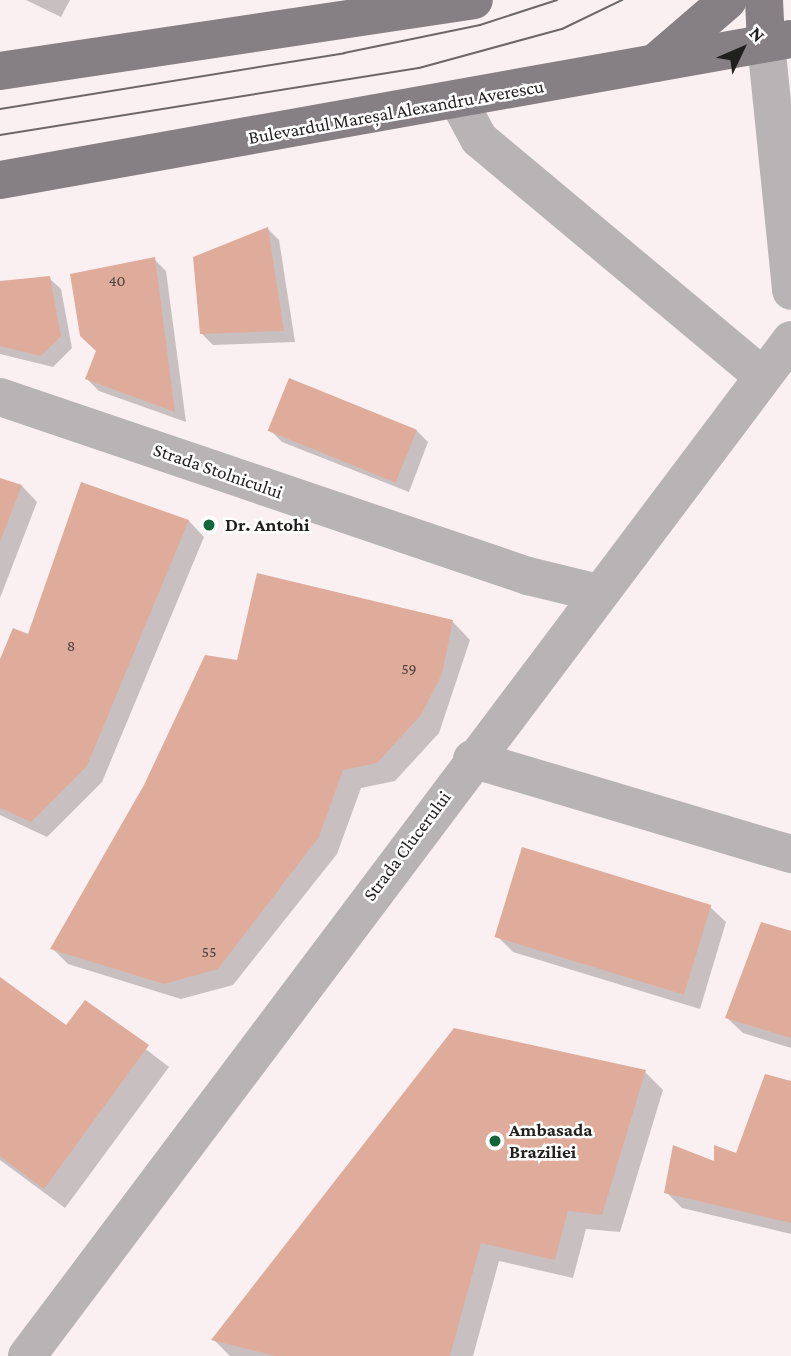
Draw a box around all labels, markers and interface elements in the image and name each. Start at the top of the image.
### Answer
north arrow [707,14,777,84]
text: N [745,22,770,46]
street label: Bulevardul Mareșal Alexandru Averescu [246,75,546,149]
house number: 40 [108,271,126,291]
street label: Strada Stolnicului [150,438,286,504]
place label: Dr. Antohi [225,514,309,536]
marker: Dr. Antohi [199,515,219,535]
house number: 8 [67,636,75,656]
house number: 59 [401,659,417,679]
street label: Strada Clucerului [358,786,456,906]
house number: 55 [202,942,216,962]
place label: Ambasada Braziliei [509,1119,593,1163]
marker: Ambasada Braziliei [487,1133,503,1149]

